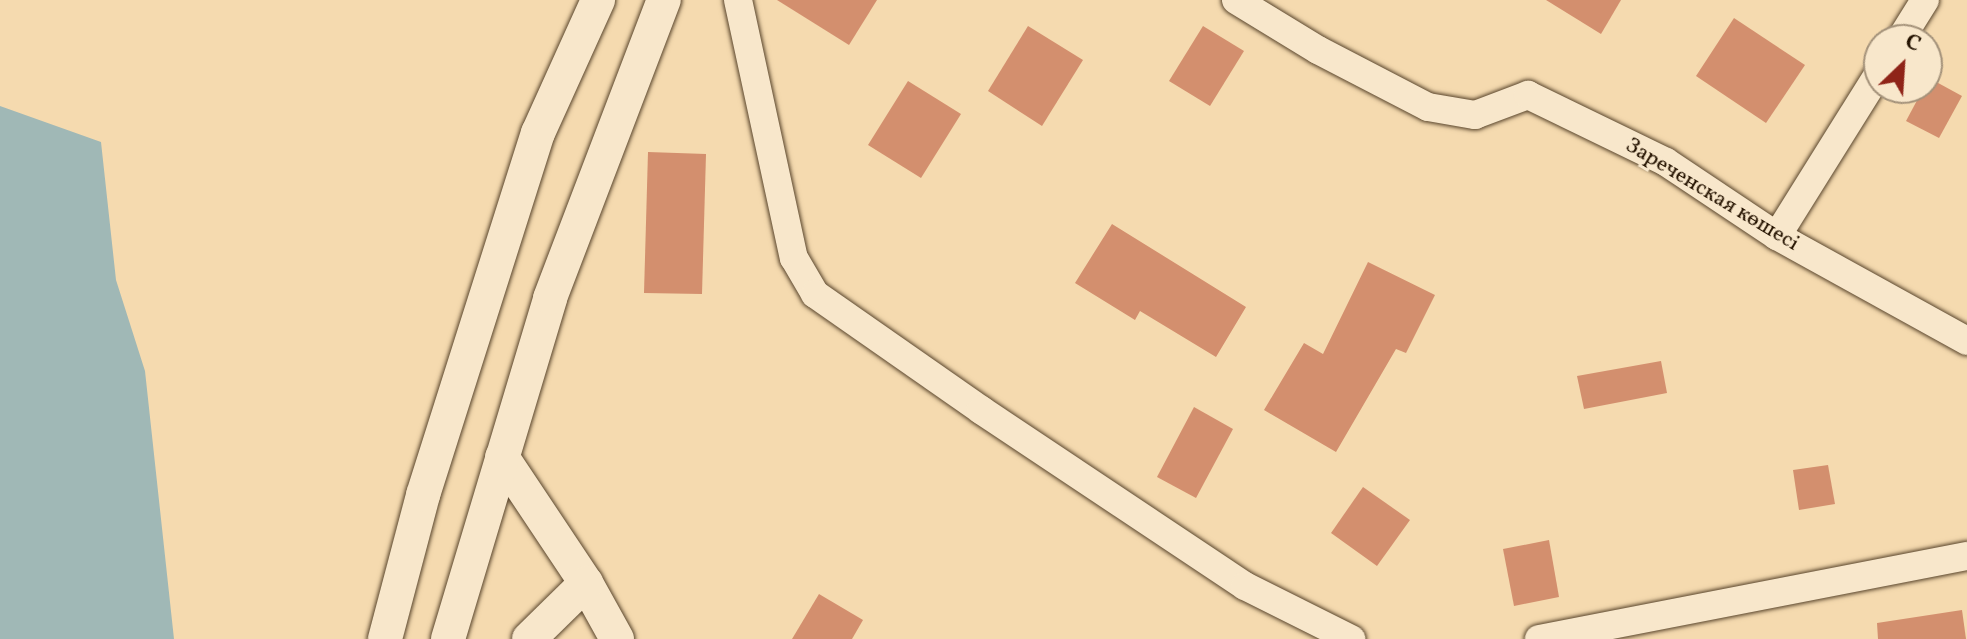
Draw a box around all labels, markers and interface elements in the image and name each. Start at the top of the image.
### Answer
north arrow [1863,24,1943,104]
text: С [1900,27,1925,61]
street label: Зареченская көшесі [1620,133,1804,257]

